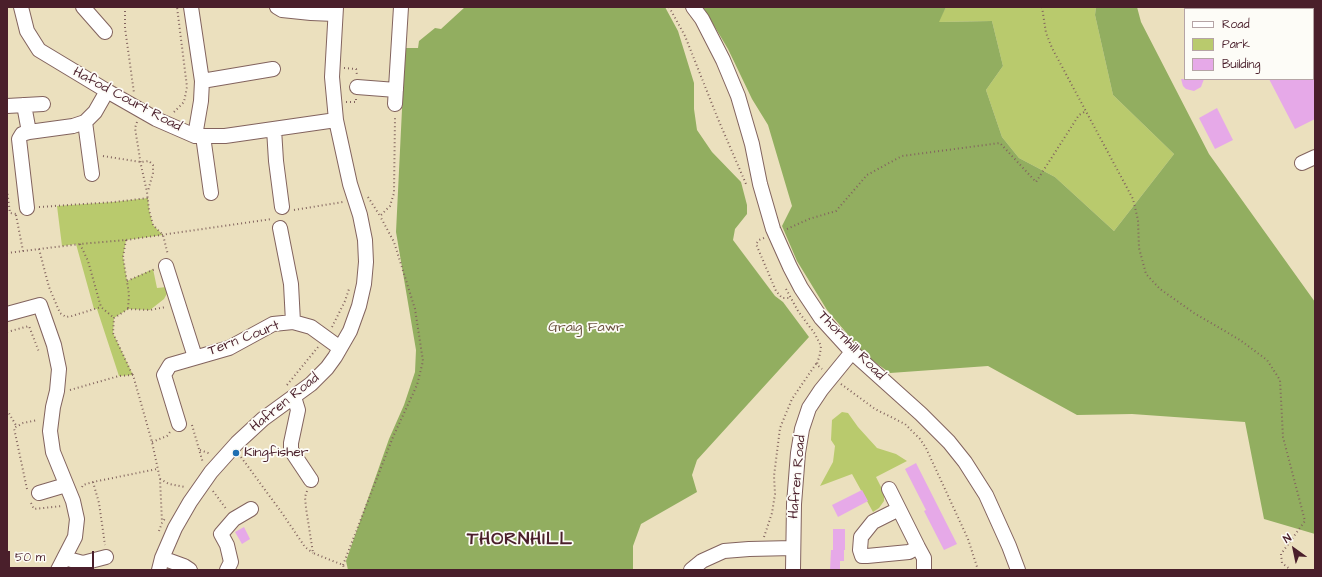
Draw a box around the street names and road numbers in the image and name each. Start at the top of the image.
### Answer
street label: Hafod Court Road [70,64,184,136]
street label: Thornhill Road [814,308,888,384]
street label: Tern Court [206,318,282,360]
street label: Hafren Road [247,370,323,436]
street label: Hafren Road [786,434,810,520]

